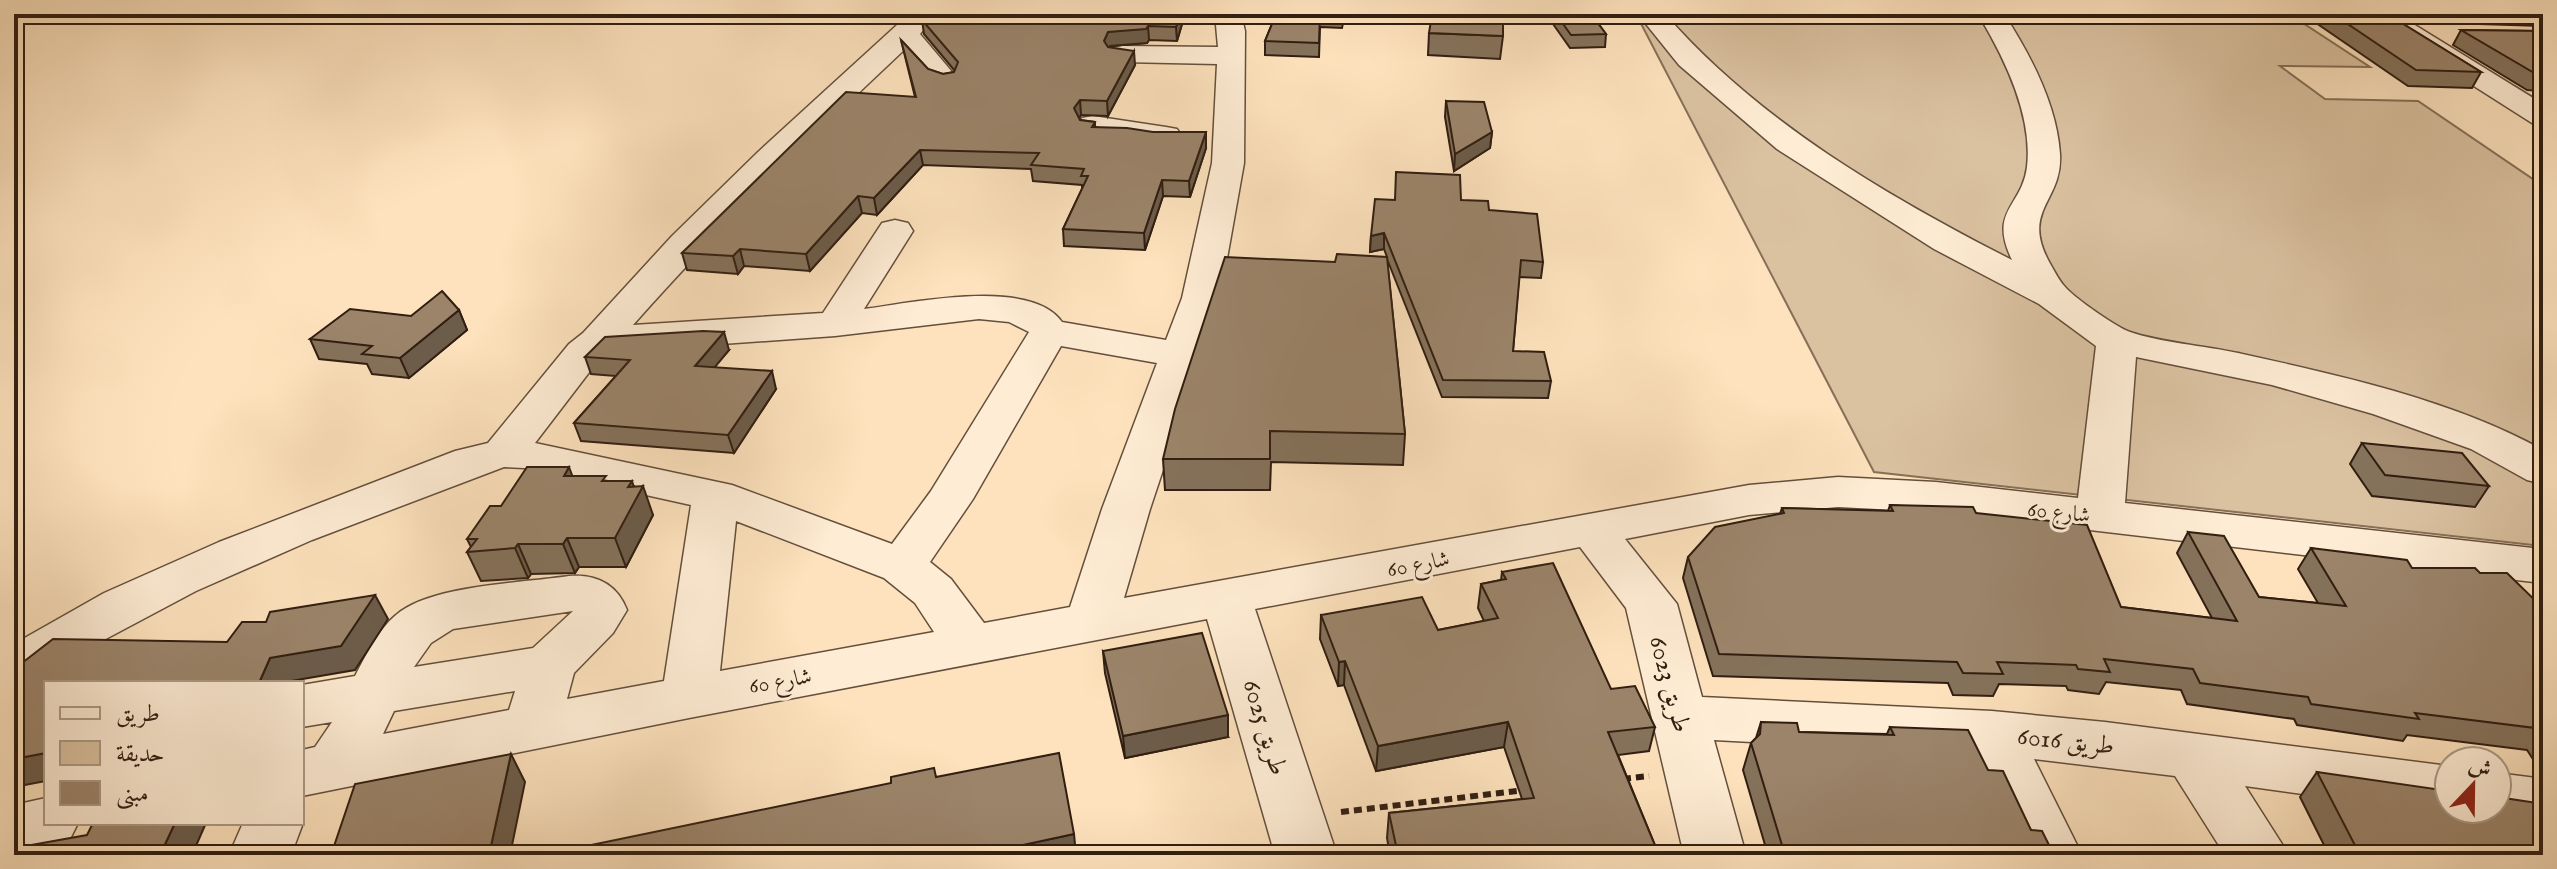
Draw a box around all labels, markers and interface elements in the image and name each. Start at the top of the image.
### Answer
street label: شارع 60 [2026,496,2092,533]
street label: شارع 60 [1385,545,1453,588]
street label: طريق 6023 [1641,632,1698,736]
street label: شارع 60 [747,663,814,704]
street label: طريق 6025 [1234,676,1295,779]
legend [44,681,304,825]
text: طريق [116,699,160,730]
street label: طريق 6016 [2016,720,2116,763]
text: حديقة [116,739,165,770]
north arrow [2433,745,2513,825]
text: ش [2464,751,2495,785]
text: مبنى [116,779,149,810]

